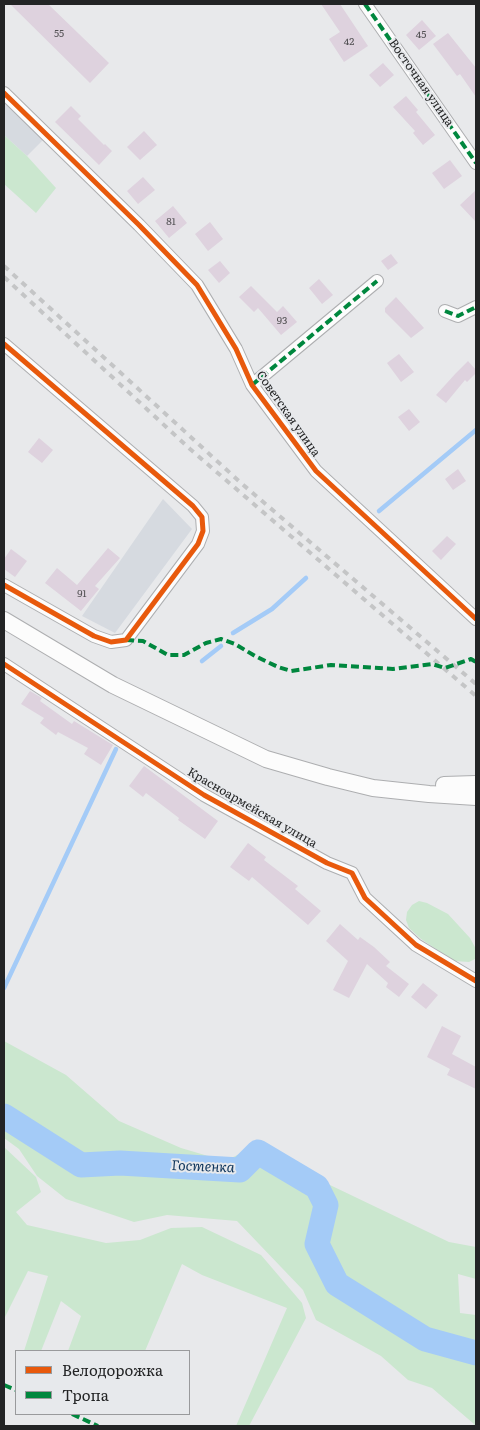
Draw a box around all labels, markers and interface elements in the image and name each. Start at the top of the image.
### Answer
house number: 55 [54,28,64,40]
house number: 45 [416,29,426,41]
house number: 42 [344,36,354,48]
street label: Восточная улица [385,36,457,130]
house number: 81 [166,216,176,228]
house number: 93 [277,315,287,327]
street label: Советская улица [253,368,323,460]
house number: 91 [77,588,87,600]
street label: Красноармейская улица [185,765,319,851]
water label: Гостенка [171,1157,235,1177]
legend [15,1350,190,1415]
text: Велодорожка [62,1358,163,1381]
text: Тропа [62,1383,109,1406]

